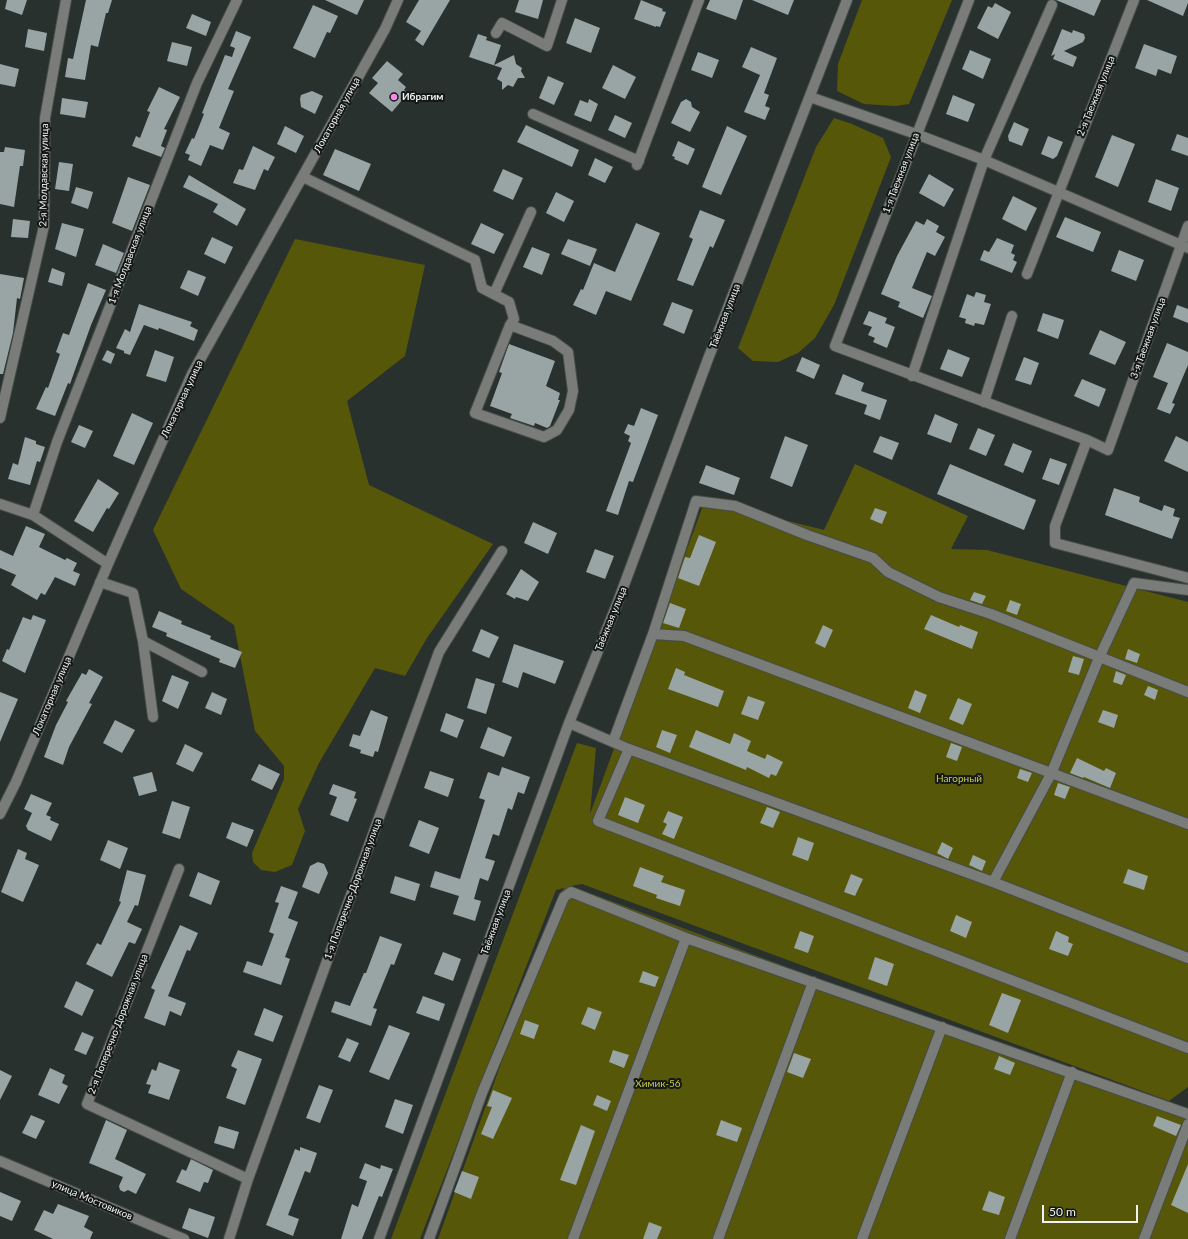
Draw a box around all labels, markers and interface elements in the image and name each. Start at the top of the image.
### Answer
street label: 2-я Таежная улица [1074,54,1118,138]
street label: Локаторная улица [311,75,363,155]
place label: Ибрагим [402,91,443,103]
marker: Ибрагим [389,92,399,102]
street label: 2-я Молдавская улица [37,123,51,227]
street label: 1-я Таежная улица [880,131,922,215]
street label: 1-я Молдавская улица [106,205,154,305]
street label: Таёжная улица [707,282,743,350]
street label: 3-я Таежная улица [1128,296,1168,380]
street label: Локаторная улица [159,358,205,440]
street label: Таёжная улица [593,585,629,653]
street label: Локаторная улица [30,655,74,737]
park label: Нагорный [936,773,982,785]
street label: 1-я Поперечно-Дорожная улица [322,817,384,961]
street label: Таёжная улица [479,888,513,956]
street label: 2-я Поперечно-Дорожная улица [86,952,150,1096]
park label: Химик-56 [635,1078,681,1090]
street label: улица Мостовиков [50,1178,134,1222]
scale bar [1044,1197,1140,1223]
text: 50 m [1049,1204,1076,1219]

